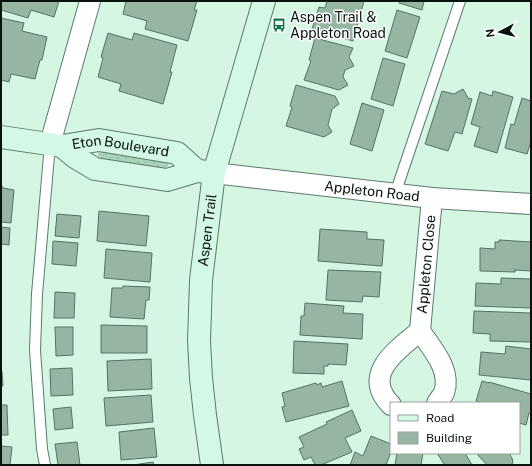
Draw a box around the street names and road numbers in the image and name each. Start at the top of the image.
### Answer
street label: Eton Boulevard [71,132,171,160]
street label: Appleton Road [323,178,421,205]
street label: Aspen Trail [195,193,219,267]
street label: Appleton Close [414,214,438,314]

